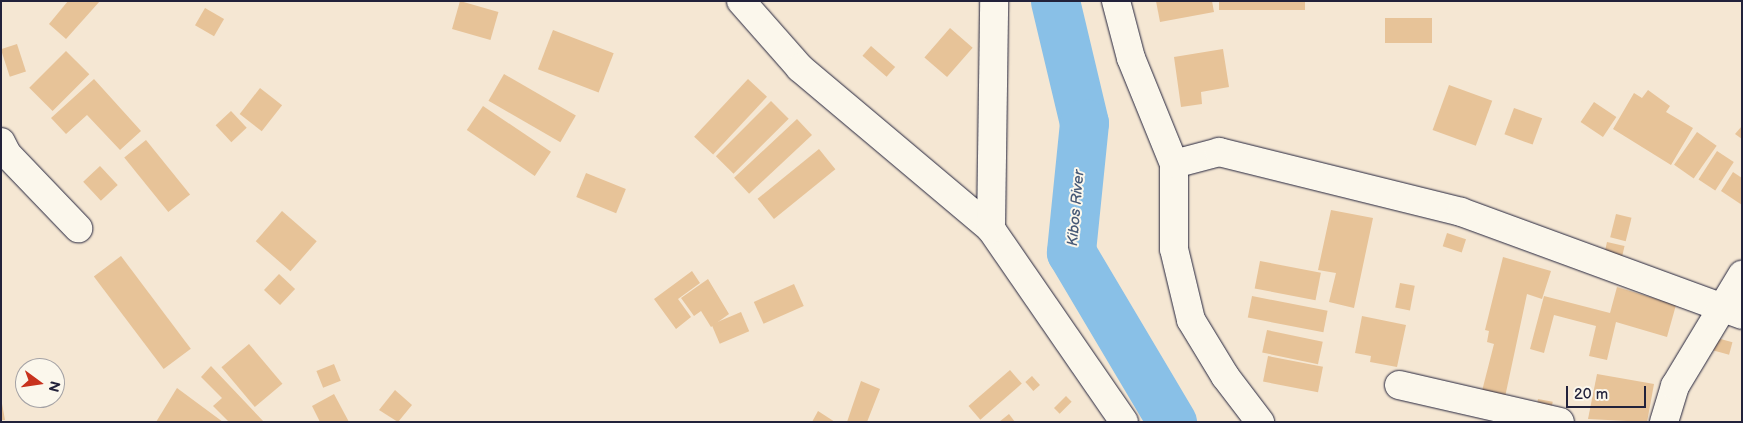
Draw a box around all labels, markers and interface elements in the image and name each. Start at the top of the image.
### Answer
water label: Kibos River [1064,169,1088,247]
north arrow [15,358,65,408]
scale bar [1568,376,1648,408]
text: N [45,379,64,394]
text: 20 m [1574,385,1608,404]

